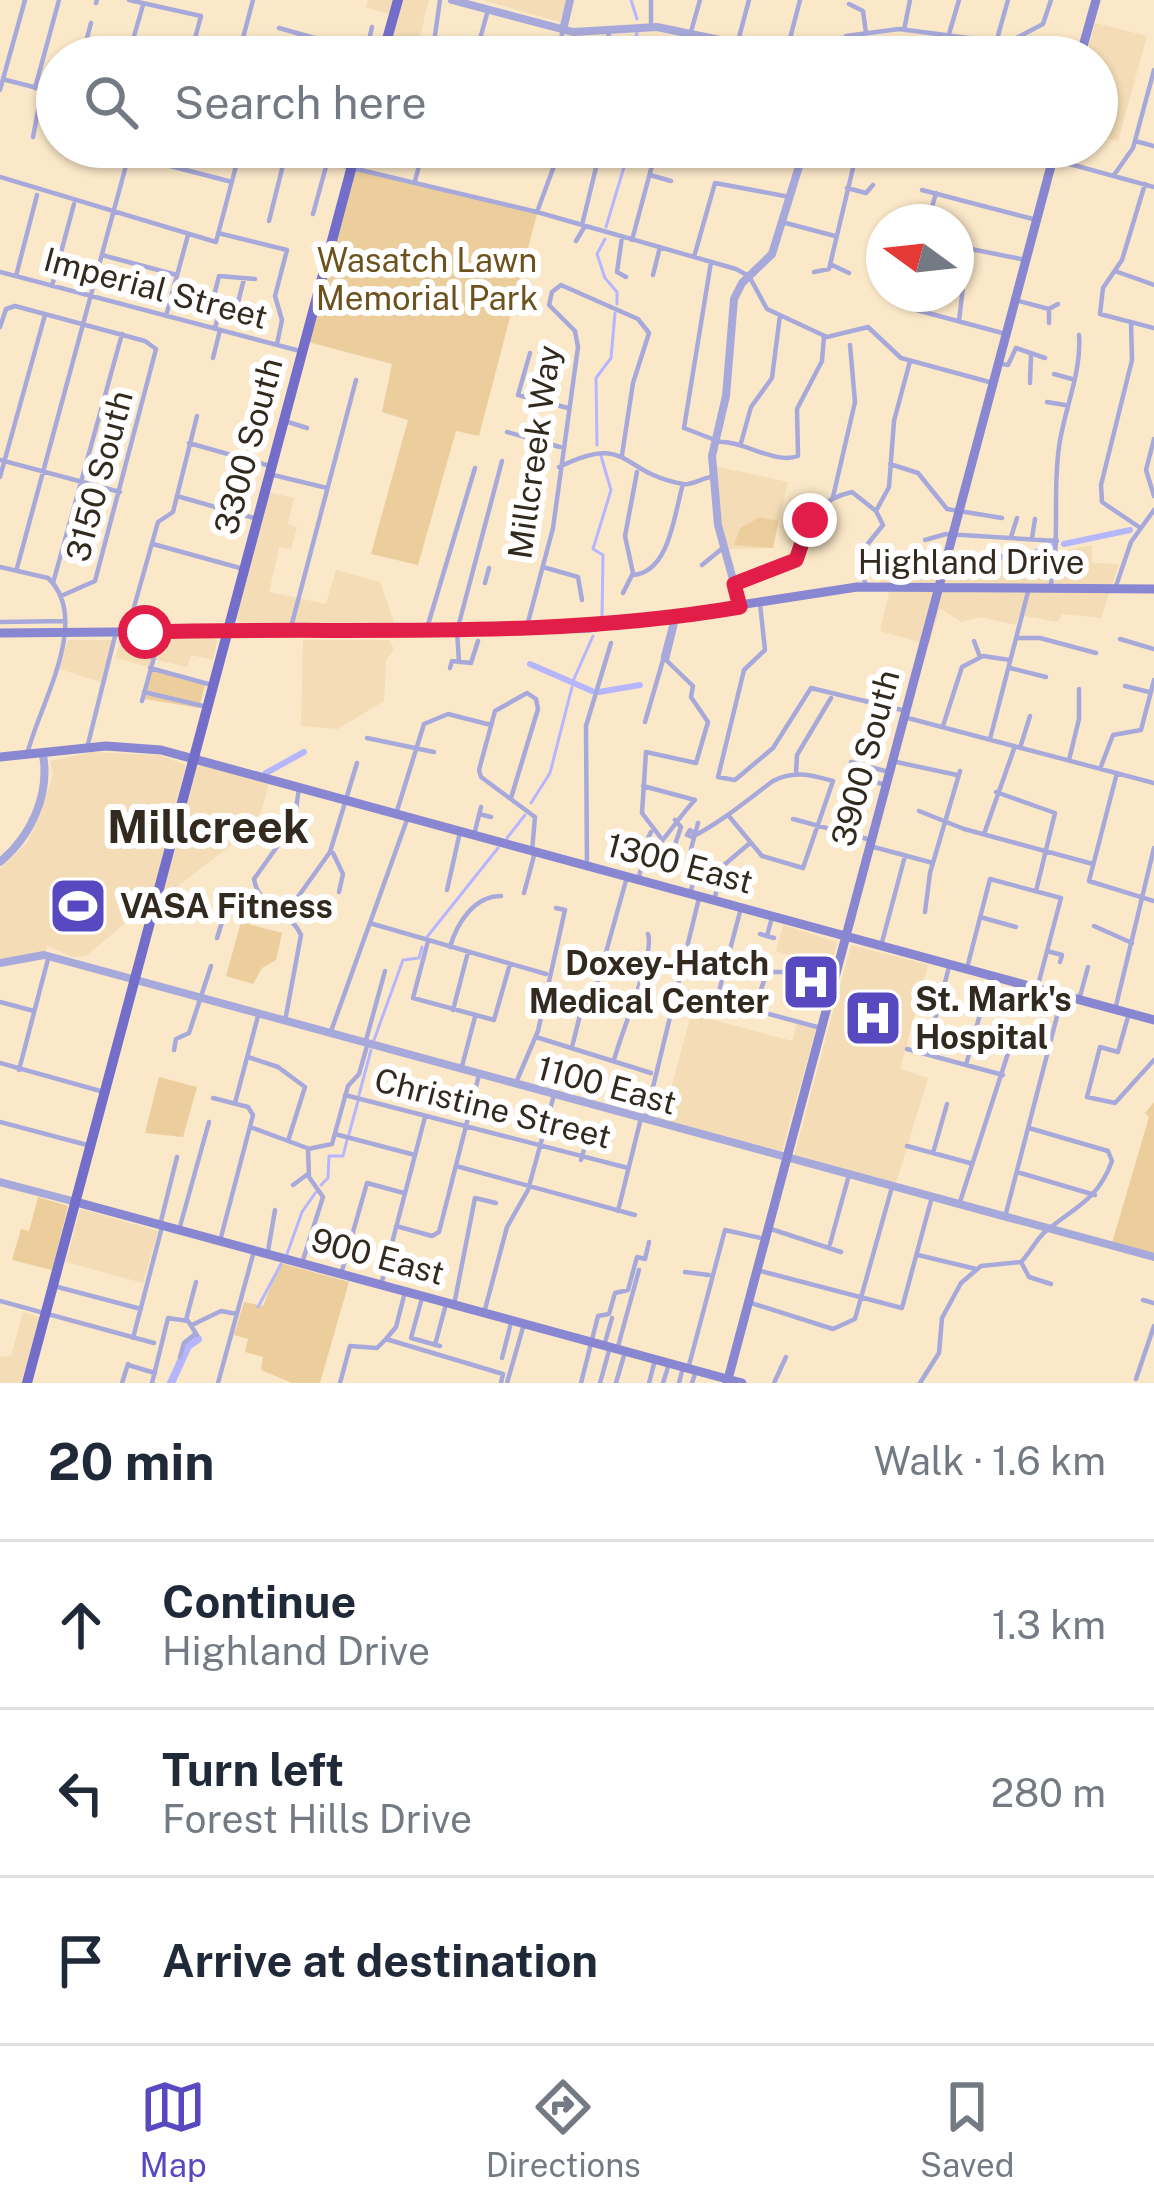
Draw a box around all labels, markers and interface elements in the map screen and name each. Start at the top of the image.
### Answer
search box [36,36,1118,168]
icon: search [78,69,144,135]
text: Search here [174,76,427,129]
north arrow [866,204,974,312]
street label: Imperial Street [40,240,272,336]
park label: Wasatch Lawn Memorial Park [316,241,538,317]
street label: Millcreek Way [500,343,568,561]
street label: 3300 South [206,354,290,538]
street label: 3150 South [58,386,140,566]
route end [783,493,837,547]
street label: Highland Drive [858,543,1084,581]
route start [118,605,172,659]
street label: 3900 South [823,666,907,850]
district label: Millcreek [107,800,309,853]
street label: 1300 East [603,825,757,901]
sports icon: VASA Fitness [47,875,109,937]
place label: VASA Fitness [120,887,333,925]
place label: Doxey-Hatch Medical Center [529,944,769,1020]
hospital icon: Doxey-Hatch Medical Center [780,951,842,1013]
place label: St. Mark's Hospital [915,980,1072,1056]
hospital icon: St. Mark's Hospital [842,987,904,1049]
street label: 1100 East [533,1048,681,1122]
street label: Christine Street [371,1060,615,1156]
street label: 900 East [307,1220,449,1292]
text: 20 min [48,1432,214,1491]
text: Walk · 1.6 km [874,1438,1106,1484]
text: Continue [162,1575,356,1628]
icon: ahead [48,1592,114,1658]
text: 1.3 km [992,1602,1106,1648]
text: Highland Drive [162,1628,430,1674]
text: Turn left [162,1743,344,1796]
icon: left [48,1760,114,1826]
text: 280 m [991,1770,1106,1816]
text: Forest Hills Drive [162,1796,472,1842]
icon: arrive [48,1928,114,1994]
text: Arrive at destination [162,1934,598,1987]
tab: Map [140,2074,207,2184]
tab: Directions [486,2074,641,2184]
tab: Saved [920,2074,1014,2184]

